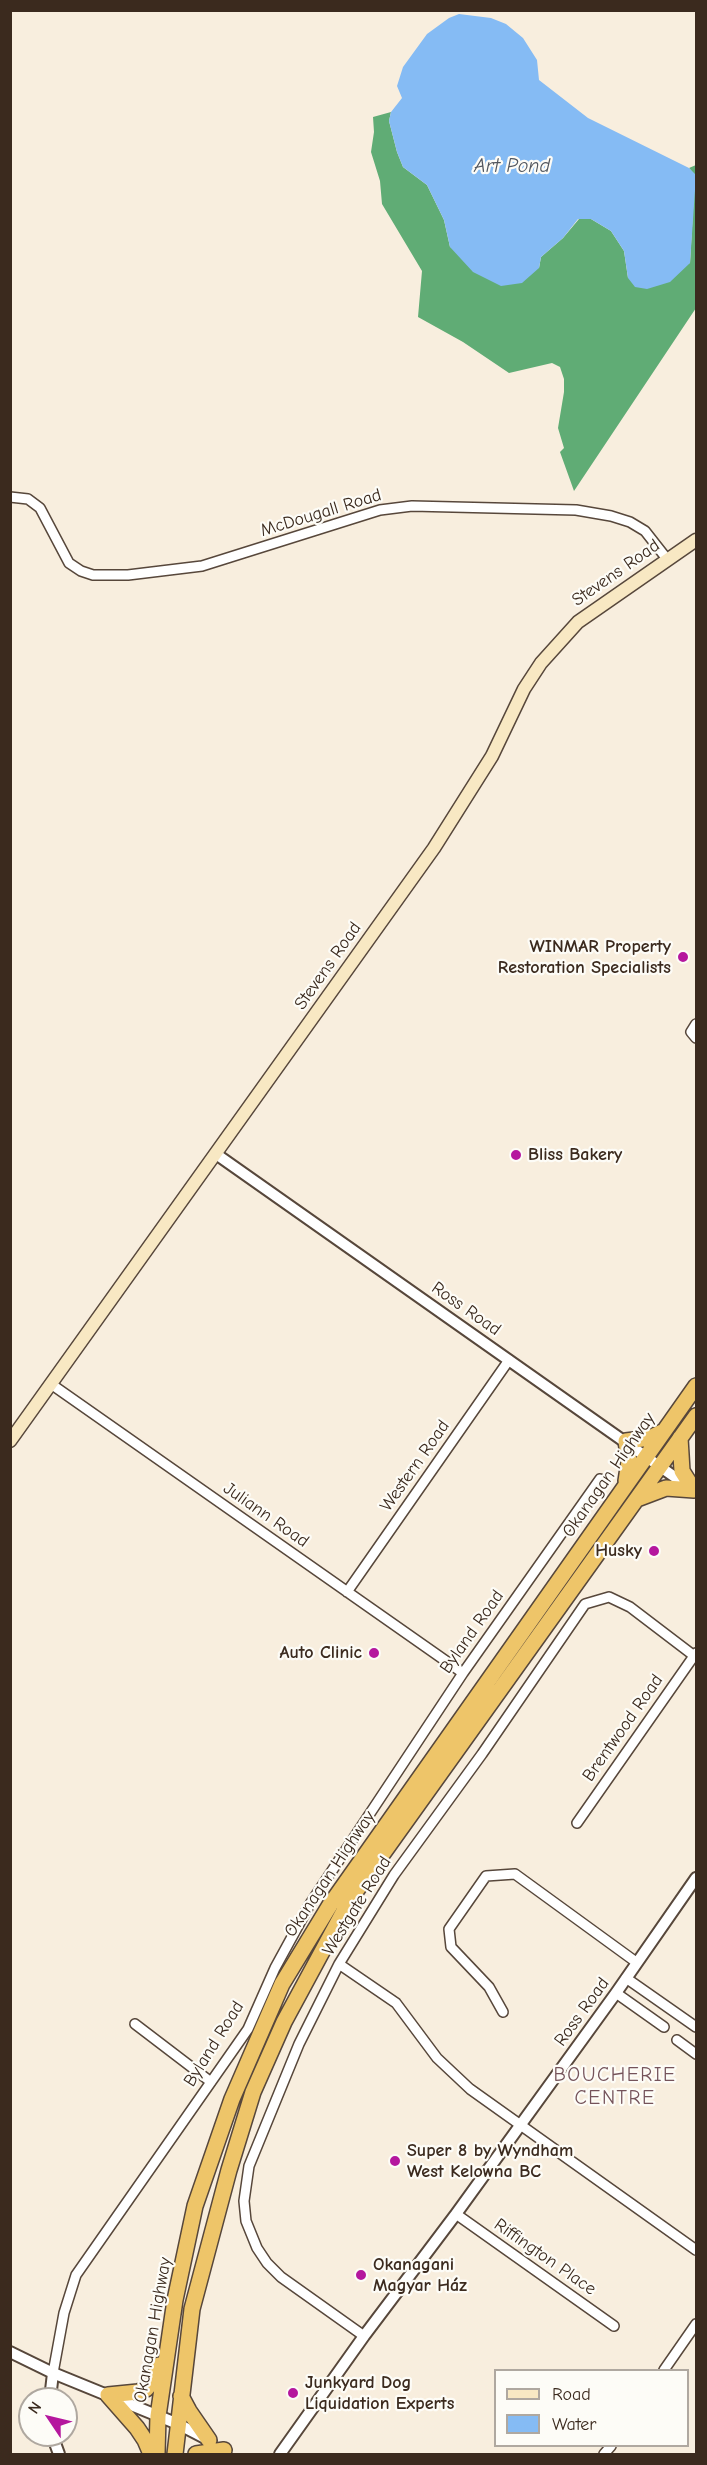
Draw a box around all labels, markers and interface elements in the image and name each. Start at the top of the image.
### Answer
water label: Art Pond [474,154,550,178]
street label: McDougall Road [258,484,384,542]
street label: Stevens Road [568,535,664,611]
street label: Stevens Road [290,918,366,1014]
place label: WINMAR Property Restoration Specialists [498,936,671,978]
marker: WINMAR Property Restoration Specialists [676,950,690,964]
place label: Bliss Bakery [528,1144,622,1166]
marker: Bliss Bakery [509,1148,523,1162]
street label: Ross Road [427,1277,505,1341]
street label: Okanagan Highway [558,1408,660,1542]
street label: Western Road [376,1416,454,1516]
street label: Juliann Road [219,1478,313,1552]
place label: Husky [595,1540,642,1562]
marker: Husky [647,1544,661,1558]
street label: Byland Road [435,1586,509,1678]
place label: Auto Clinic [280,1642,362,1664]
marker: Auto Clinic [367,1646,381,1660]
street label: Brentwood Road [578,1670,668,1786]
street label: Okanagan Highway [280,1807,380,1941]
street label: Westgate Road [318,1852,396,1960]
street label: Ross Road [550,1973,614,2051]
street label: Byland Road [179,1997,249,2091]
district label: BOUCHERIE CENTRE [553,2063,677,2110]
place label: Super 8 by Wyndham West Kelowna BC [407,2140,573,2182]
marker: Super 8 by Wyndham West Kelowna BC [388,2154,402,2168]
street label: Riffington Place [490,2214,600,2300]
place label: Okanagani Magyar Ház [373,2254,467,2296]
street label: Okanagan Highway [130,2256,176,2404]
marker: Okanagani Magyar Ház [354,2268,368,2282]
legend [494,2369,689,2447]
place label: Junkyard Dog Liquidation Experts [305,2372,454,2414]
text: Road [552,2384,591,2405]
marker: Junkyard Dog Liquidation Experts [286,2386,300,2400]
north arrow [18,2387,78,2447]
text: N [25,2398,45,2417]
text: Water [552,2414,596,2435]

